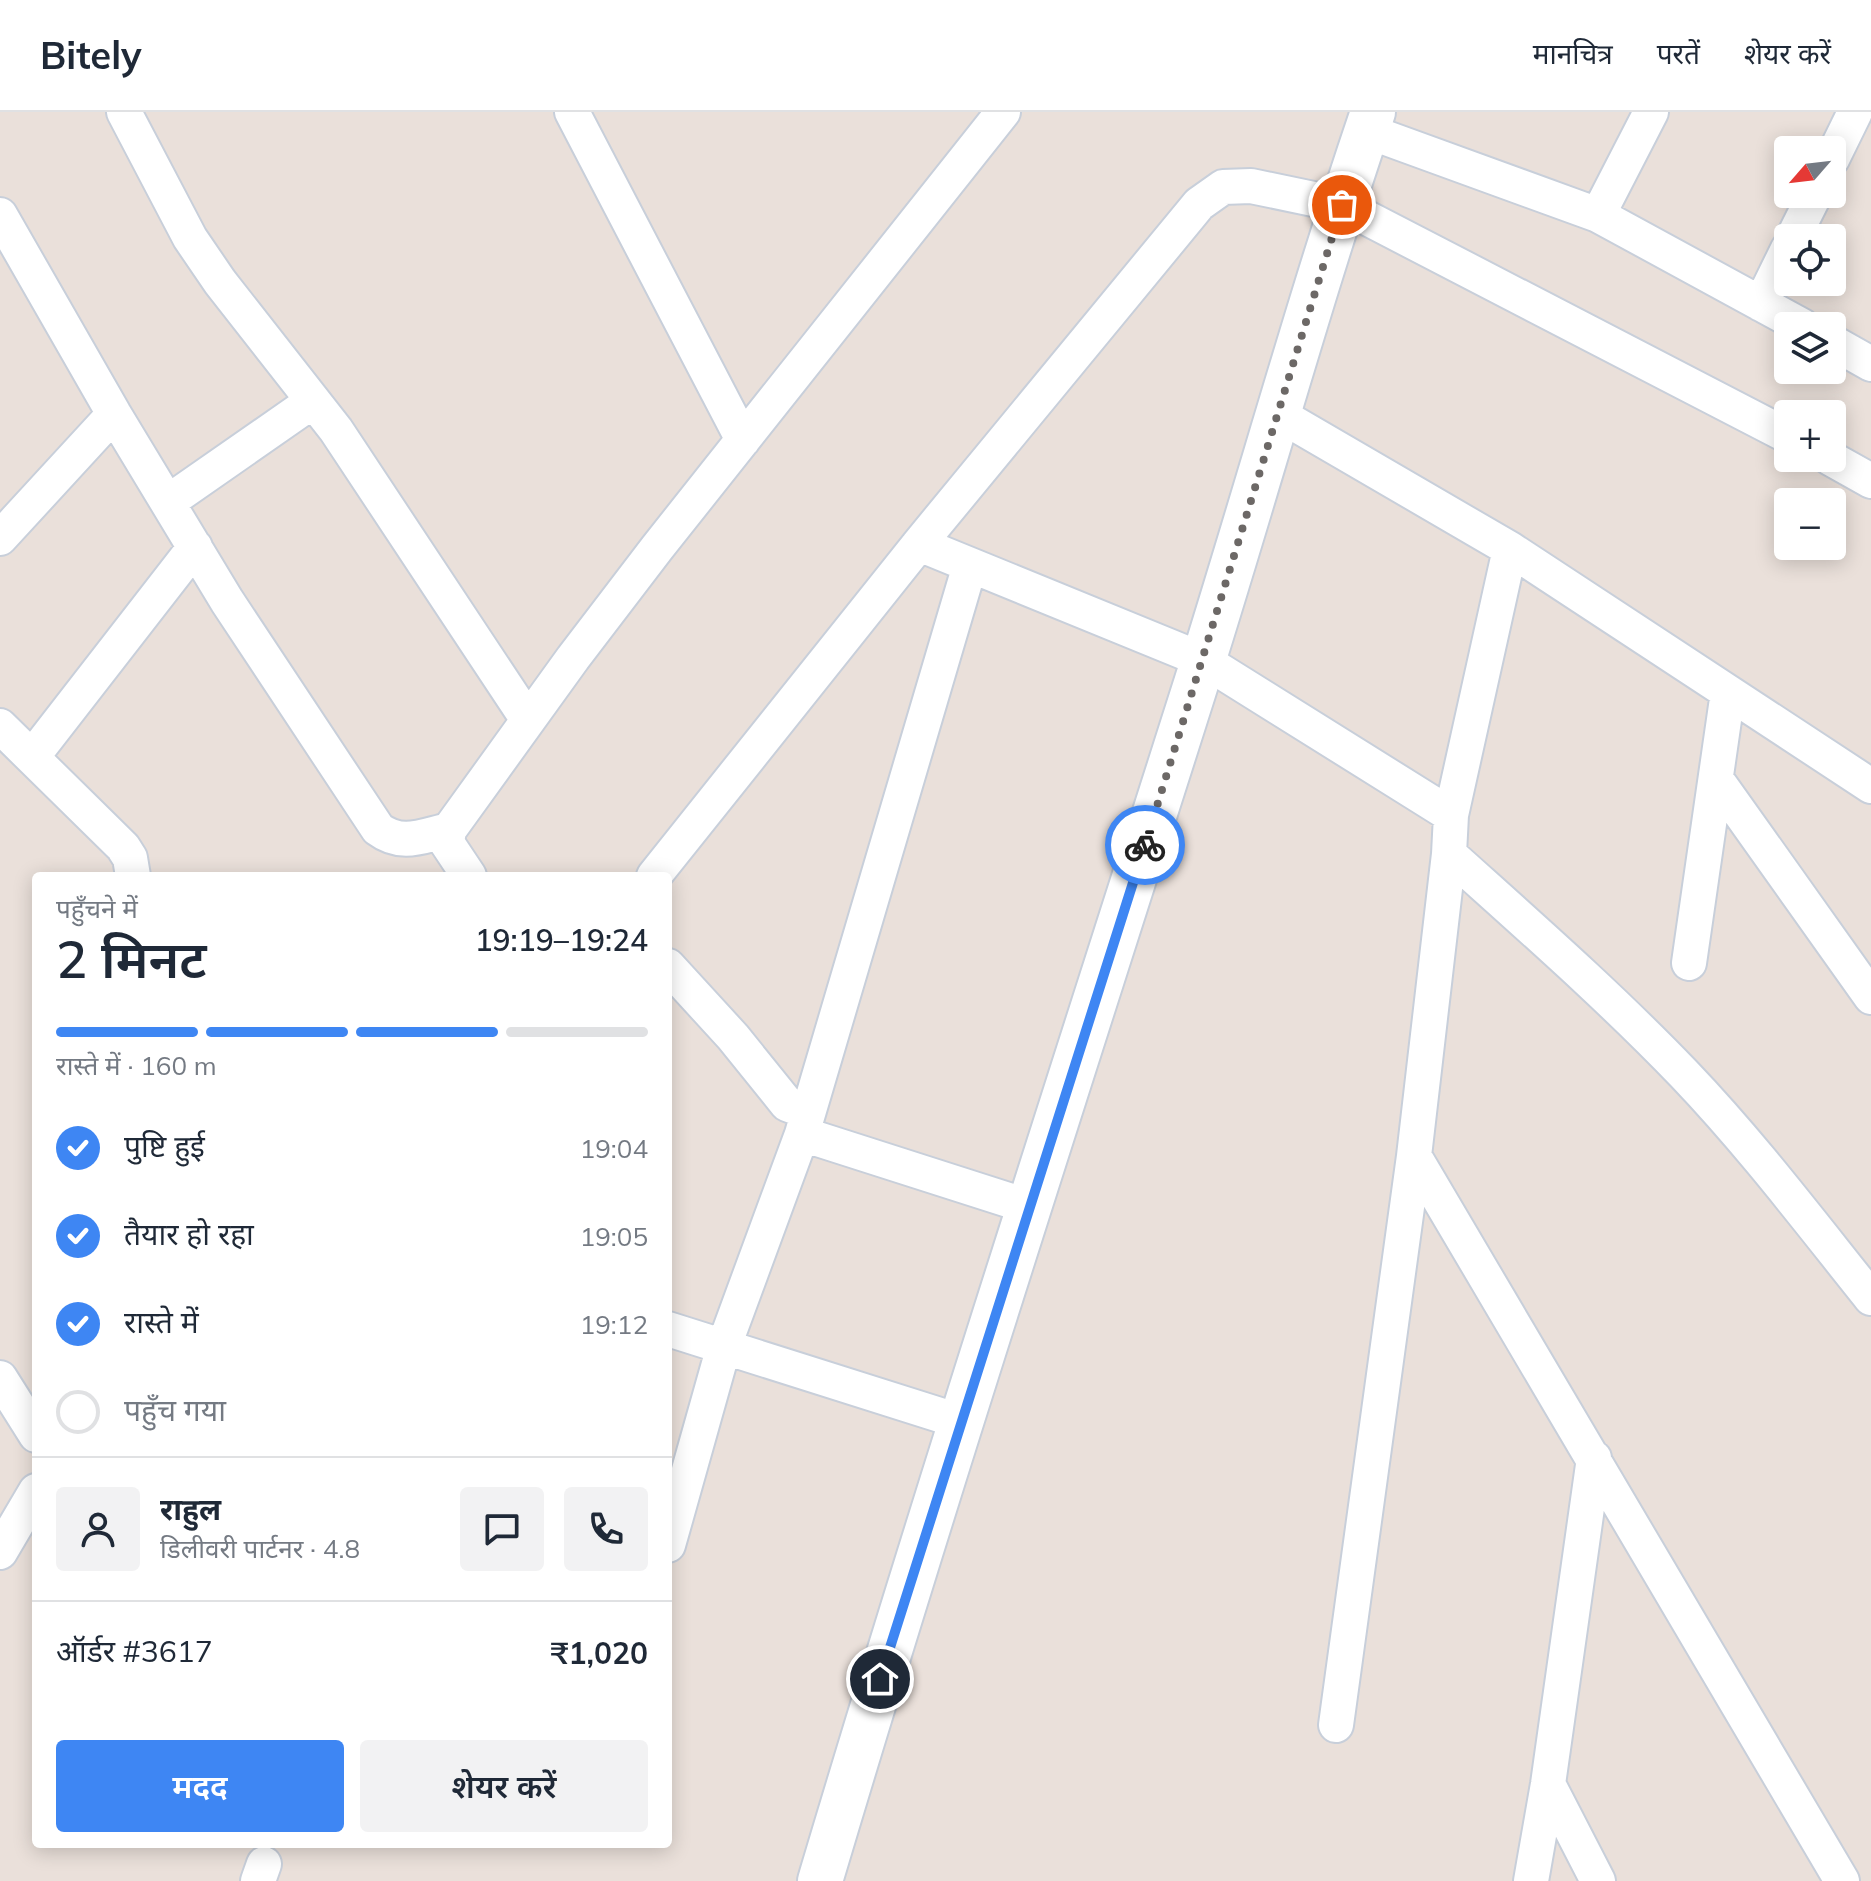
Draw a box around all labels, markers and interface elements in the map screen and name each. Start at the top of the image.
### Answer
text: Bitely [40,31,142,79]
text: मानचित्र [1533,36,1613,71]
text: परतें [1657,36,1700,71]
text: शेयर करें [1744,36,1831,71]
north arrow [1774,136,1846,208]
map controls [1774,136,1846,560]
pin [1308,171,1376,239]
icon: bag [1320,183,1364,227]
button: locate [1774,224,1846,296]
button: layers [1774,312,1846,384]
button: + [1774,400,1846,472]
button: − [1774,488,1846,560]
courier [1105,805,1185,885]
icon: bike [1123,823,1167,867]
text: पहुँचने में [56,892,138,925]
text: 19:19–19:24 [475,921,648,959]
text: 2 मिनट [56,926,207,991]
text: रास्ते में · 160 m [56,1049,217,1082]
icon: check [56,1126,100,1170]
text: पुष्टि हुई [124,1127,205,1165]
text: 19:04 [580,1132,648,1165]
icon: check [56,1214,100,1258]
text: तैयार हो रहा [124,1215,254,1253]
text: 19:05 [580,1220,648,1253]
icon: check [56,1302,100,1346]
text: रास्ते में [124,1303,199,1341]
text: 19:12 [580,1308,648,1341]
text: पहुँच गया [124,1391,226,1429]
button: person [56,1487,140,1571]
button: chat [460,1487,544,1571]
button: phone [564,1487,648,1571]
text: राहुल [160,1490,221,1528]
text: डिलीवरी पार्टनर · 4.8 [160,1532,360,1565]
text: ऑर्डर #3617 [56,1632,213,1670]
text: ₹1,020 [551,1634,648,1672]
pin [846,1645,914,1713]
icon: home [858,1657,902,1701]
button: मदद [56,1740,344,1832]
button: शेयर करें [360,1740,648,1832]

